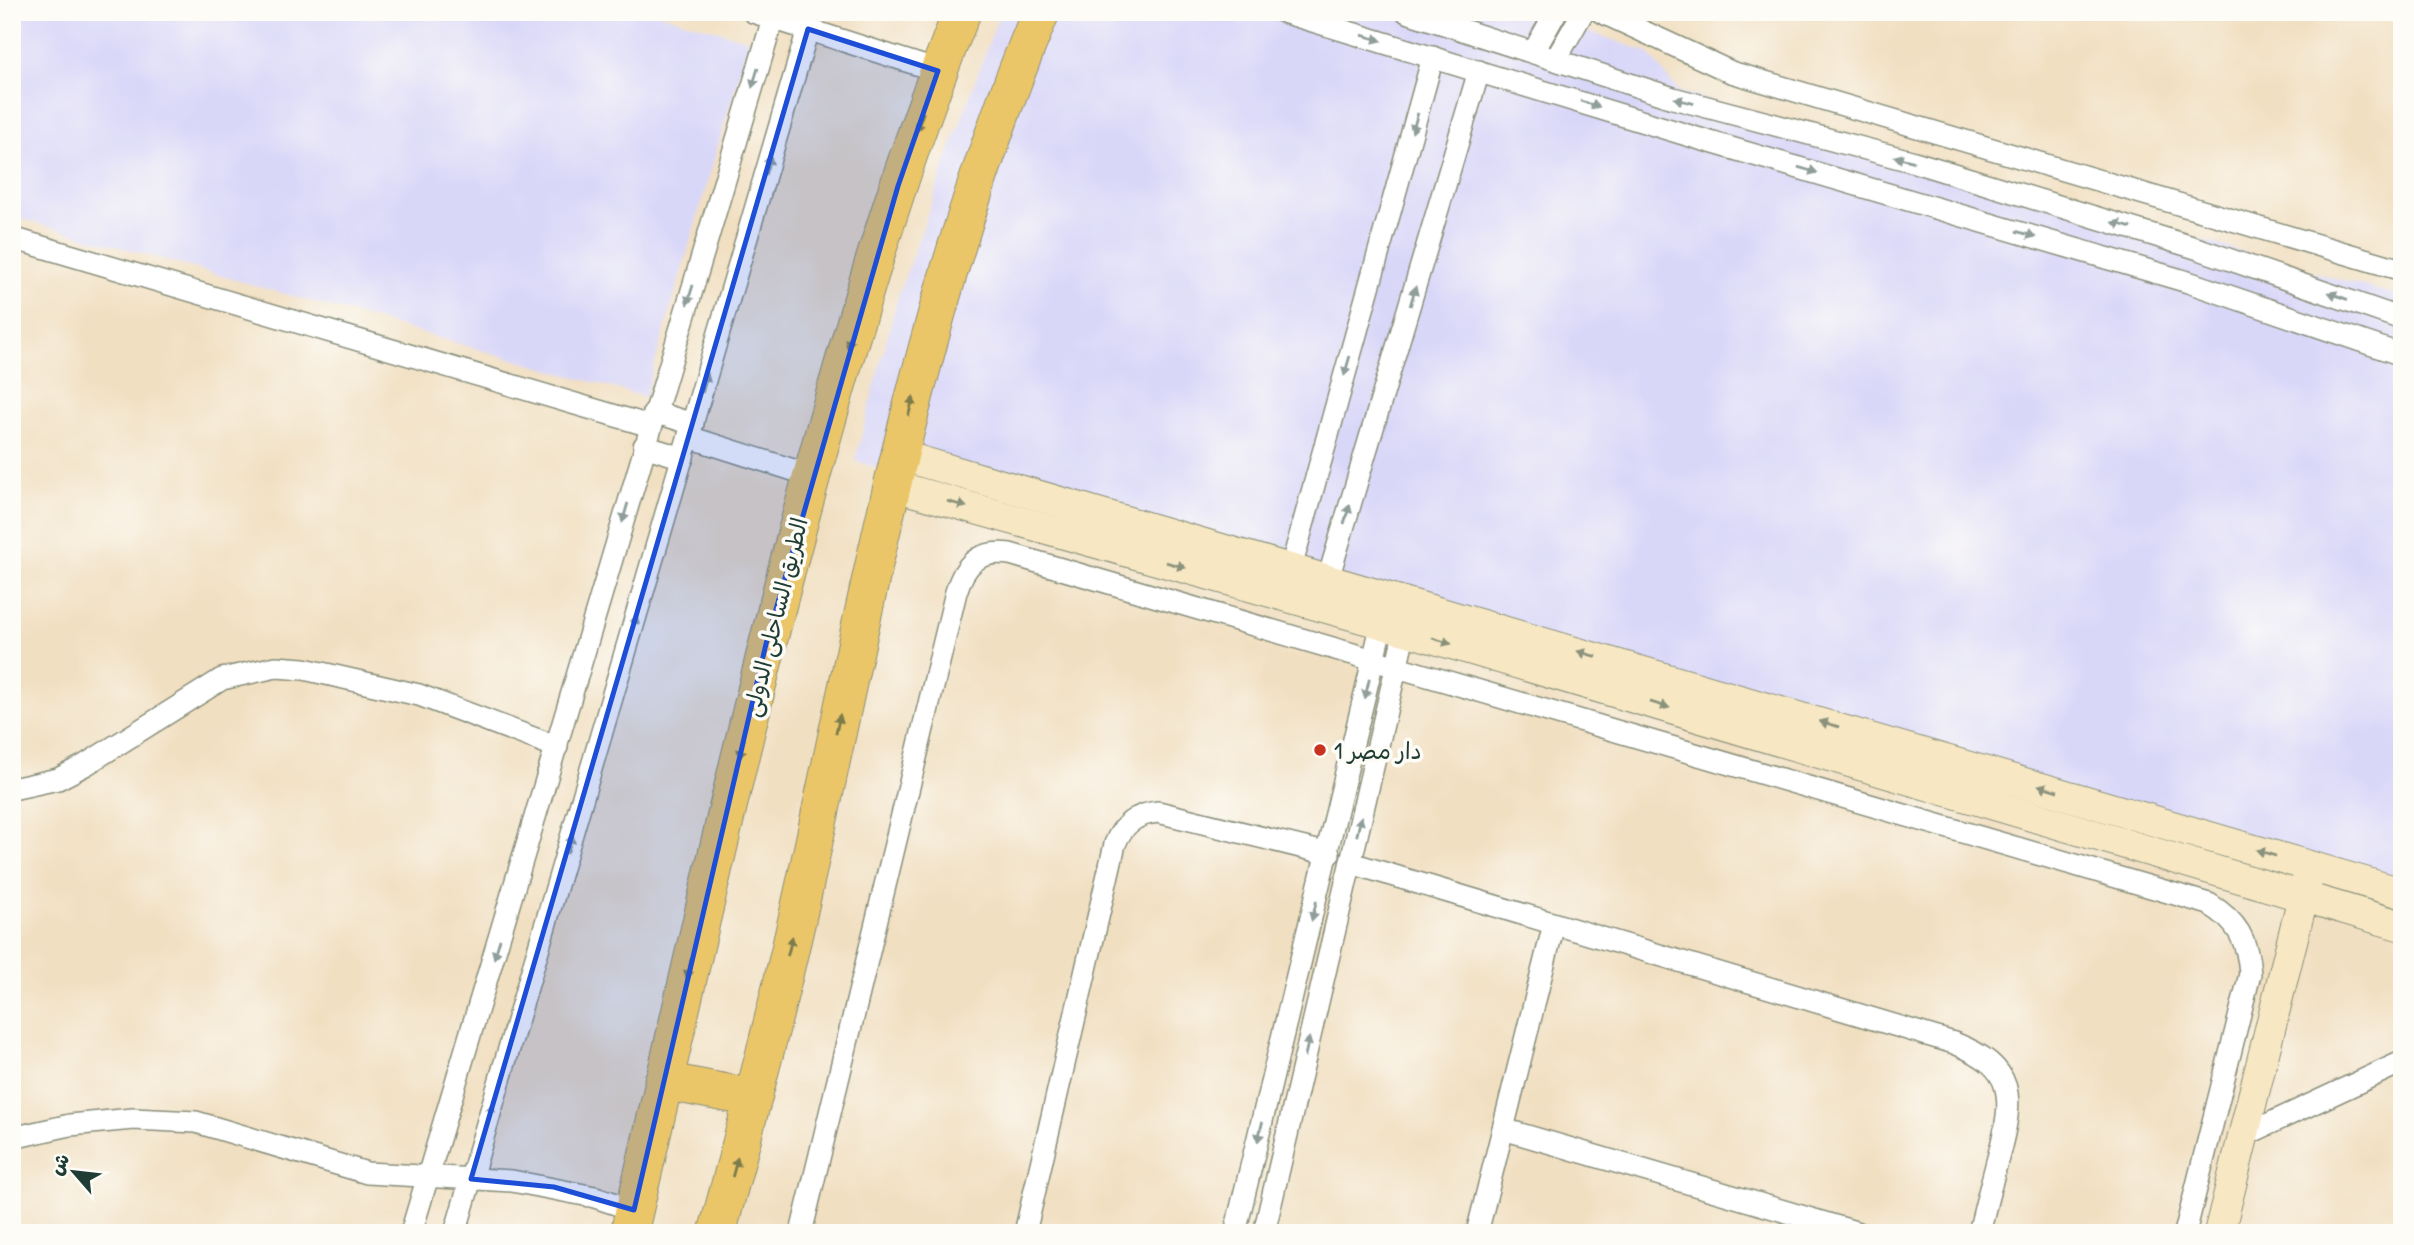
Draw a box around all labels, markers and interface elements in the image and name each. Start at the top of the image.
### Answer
one-way arrow [1362,34,1383,44]
one-way arrow [750,67,760,88]
one-way arrow [1673,95,1694,105]
one-way arrow [1580,100,1601,110]
one-way arrow [914,111,925,132]
one-way arrow [1409,112,1420,134]
one-way arrow [764,154,774,175]
one-way arrow [1893,154,1914,164]
one-way arrow [1798,166,1819,176]
one-way arrow [2111,219,2132,230]
one-way arrow [2015,229,2037,240]
one-way arrow [684,285,694,306]
one-way arrow [1408,285,1418,306]
one-way arrow [2327,290,2348,301]
one-way arrow [845,328,855,349]
one-way arrow [1341,355,1352,377]
one-way arrow [700,373,710,394]
one-way arrow [906,395,917,417]
one-way arrow [947,499,968,509]
one-way arrow [619,503,629,524]
one-way arrow [1343,503,1353,524]
street label: الطريق الساحلى الدولى [735,514,815,720]
one-way arrow [1165,560,1187,571]
one-way arrow [629,615,639,636]
one-way arrow [1432,636,1453,646]
one-way arrow [1576,648,1598,659]
one-way arrow [1361,678,1372,700]
one-way arrow [1650,701,1671,711]
one-way arrow [833,713,844,735]
one-way arrow [1819,718,1840,728]
place label: دار مصر 1 [1334,735,1422,766]
one-way arrow [736,737,747,759]
marker: دار مصر 1 [1312,742,1328,758]
one-way arrow [2037,782,2058,792]
one-way arrow [1354,815,1365,837]
one-way arrow [565,833,575,854]
one-way arrow [2255,847,2276,857]
one-way arrow [1308,900,1319,922]
one-way arrow [785,935,796,957]
one-way arrow [492,939,502,960]
one-way arrow [683,958,694,980]
one-way arrow [1302,1036,1313,1058]
one-way arrow [485,1102,495,1123]
one-way arrow [1254,1121,1265,1143]
north arrow [38,1136,108,1206]
text: ش [43,1149,75,1179]
one-way arrow [730,1156,741,1178]

